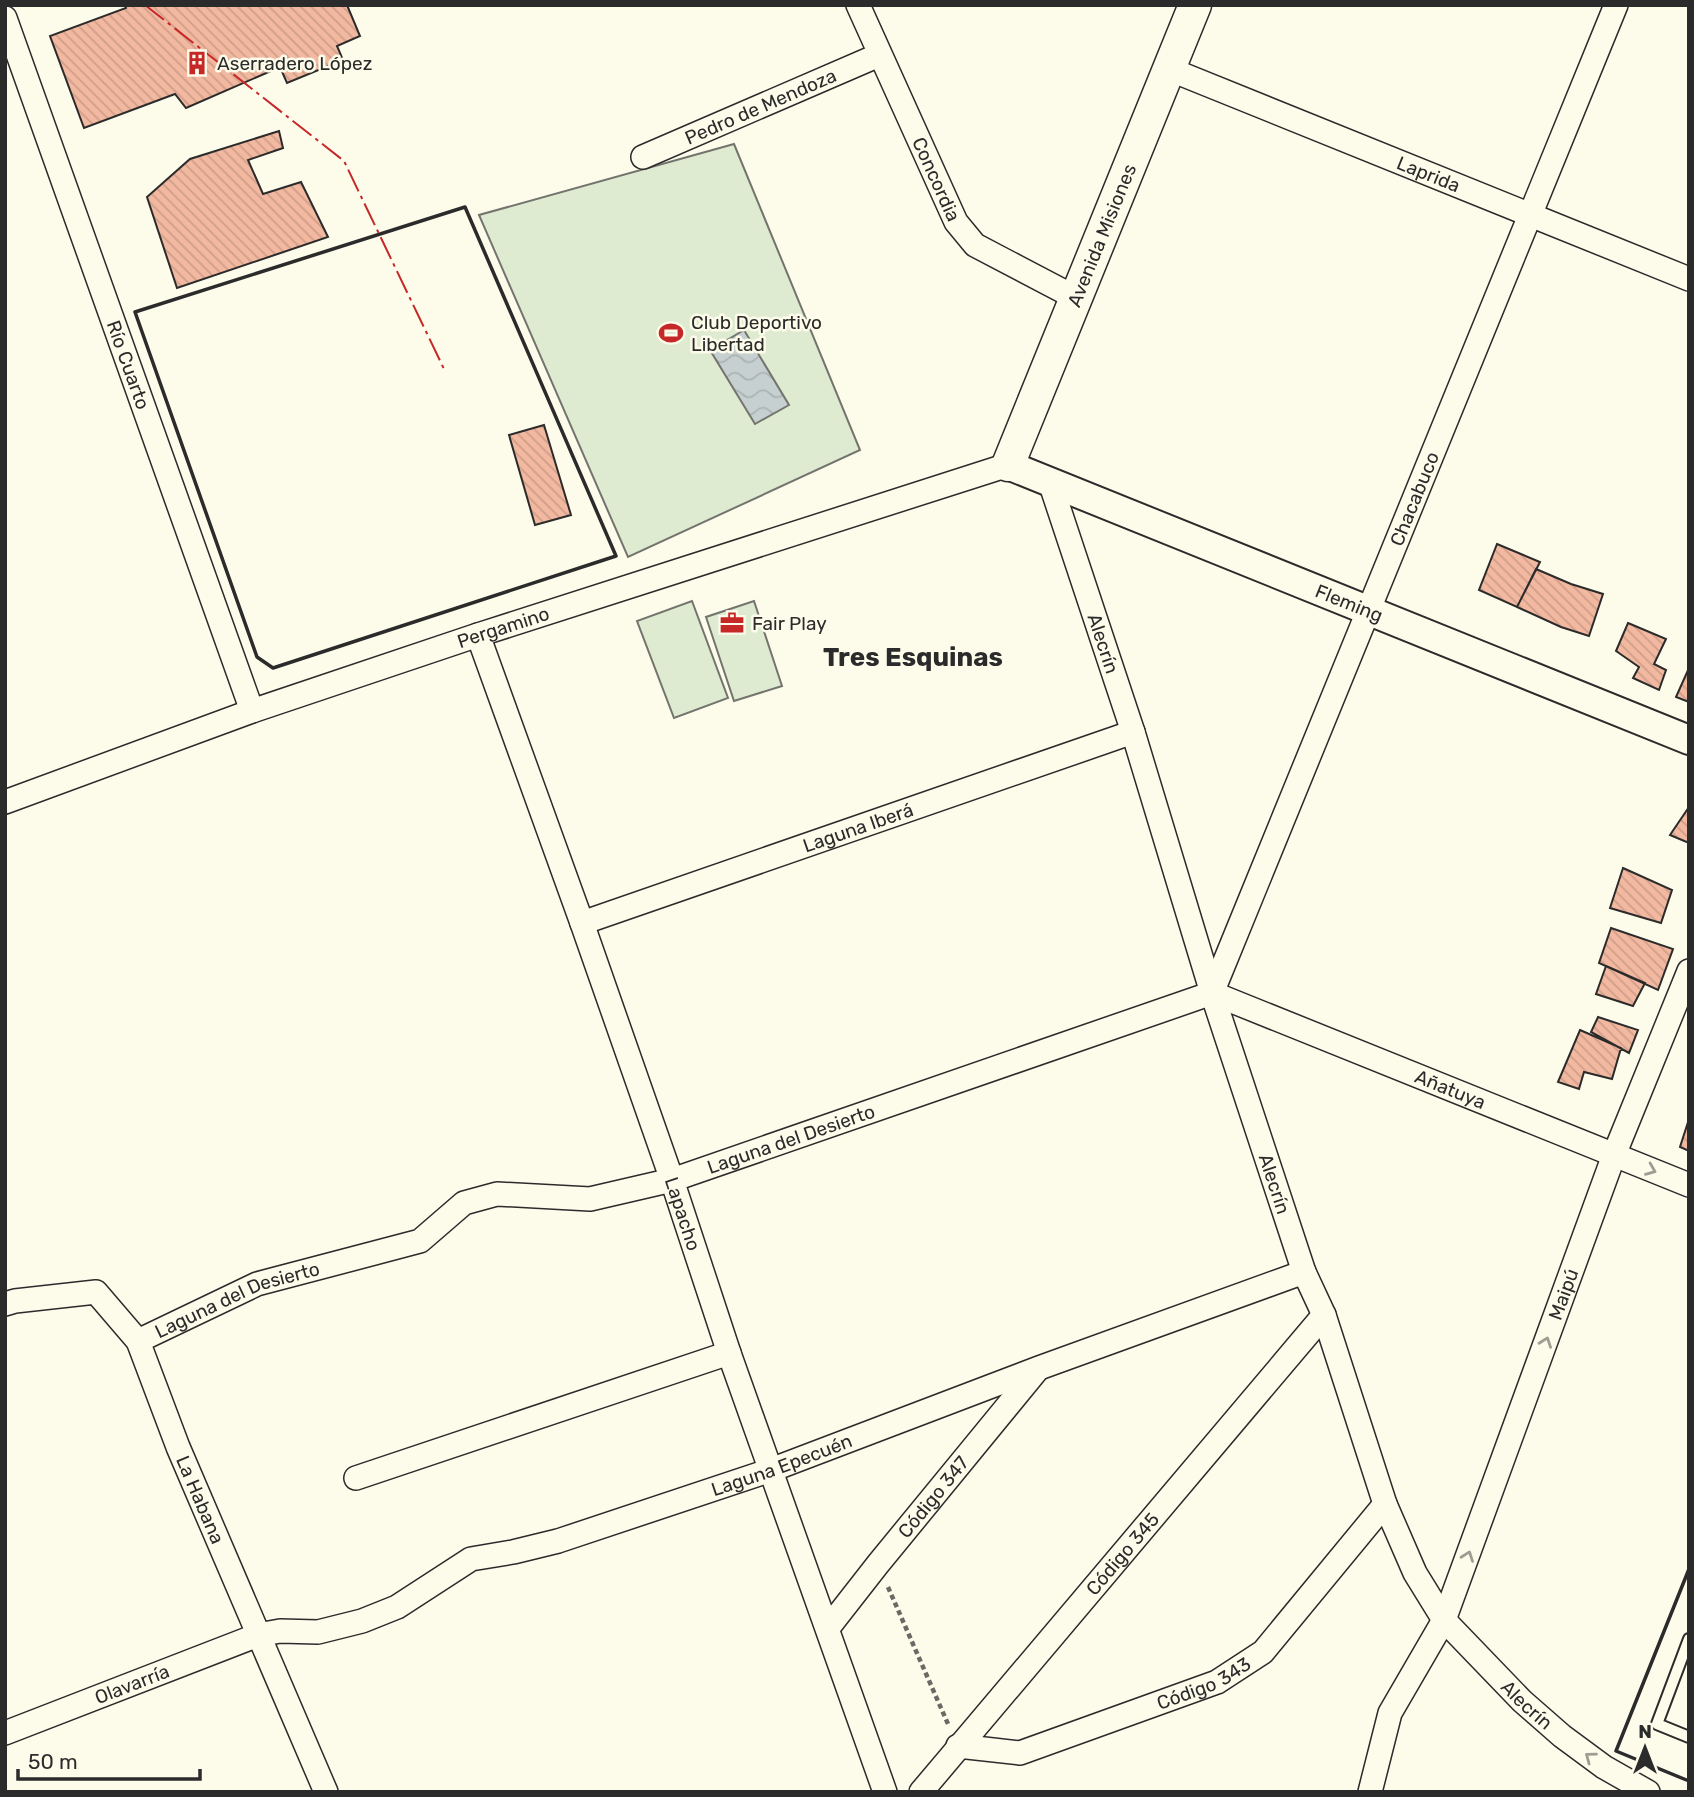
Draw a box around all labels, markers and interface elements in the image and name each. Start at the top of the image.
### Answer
building icon: Aserradero López [183,49,211,77]
place label: Aserradero López [217,52,372,75]
street label: Pedro de Mendoza [681,64,840,150]
street label: Concordia [907,134,965,225]
street label: Laprida [1393,151,1463,197]
street label: Avenida Misiones [1063,161,1141,310]
place label: Club Deportivo Libertad [691,311,822,356]
street label: Río Cuarto [102,317,154,412]
sports icon: Club Deportivo Libertad [657,319,685,347]
street label: Chacabuco [1385,448,1444,550]
street label: Fleming [1312,579,1386,627]
street label: Pergamino [454,602,552,653]
office icon: Fair Play [718,609,746,637]
street label: Alecrín [1082,611,1124,676]
place label: Fair Play [752,612,827,635]
district label: Tres Esquinas [823,642,1003,673]
street label: Laguna Iberá [800,798,916,858]
street label: Añatuya [1412,1065,1489,1114]
street label: Laguna del Desierto [704,1100,878,1179]
street label: Alecrín [1254,1151,1295,1217]
one-way arrow [1645,1162,1657,1176]
street label: Lapacho [660,1174,705,1254]
street label: Laguna del Desierto [151,1257,322,1343]
street label: Maipú [1544,1265,1584,1323]
one-way arrow [1537,1337,1551,1349]
street label: Laguna Epecuén [708,1429,855,1501]
street label: Código 347 [893,1451,974,1543]
street label: La Habana [171,1452,229,1547]
street label: Código 345 [1081,1508,1164,1600]
one-way arrow [1460,1550,1474,1562]
street label: Código 343 [1154,1652,1255,1715]
street label: Olavarría [91,1660,173,1709]
street label: Alecrín [1496,1676,1557,1734]
north arrow [1610,1713,1680,1783]
text: N [1638,1720,1652,1743]
scale bar [18,1738,200,1782]
text: 50 m [28,1749,78,1774]
one-way arrow [1585,1752,1598,1765]

